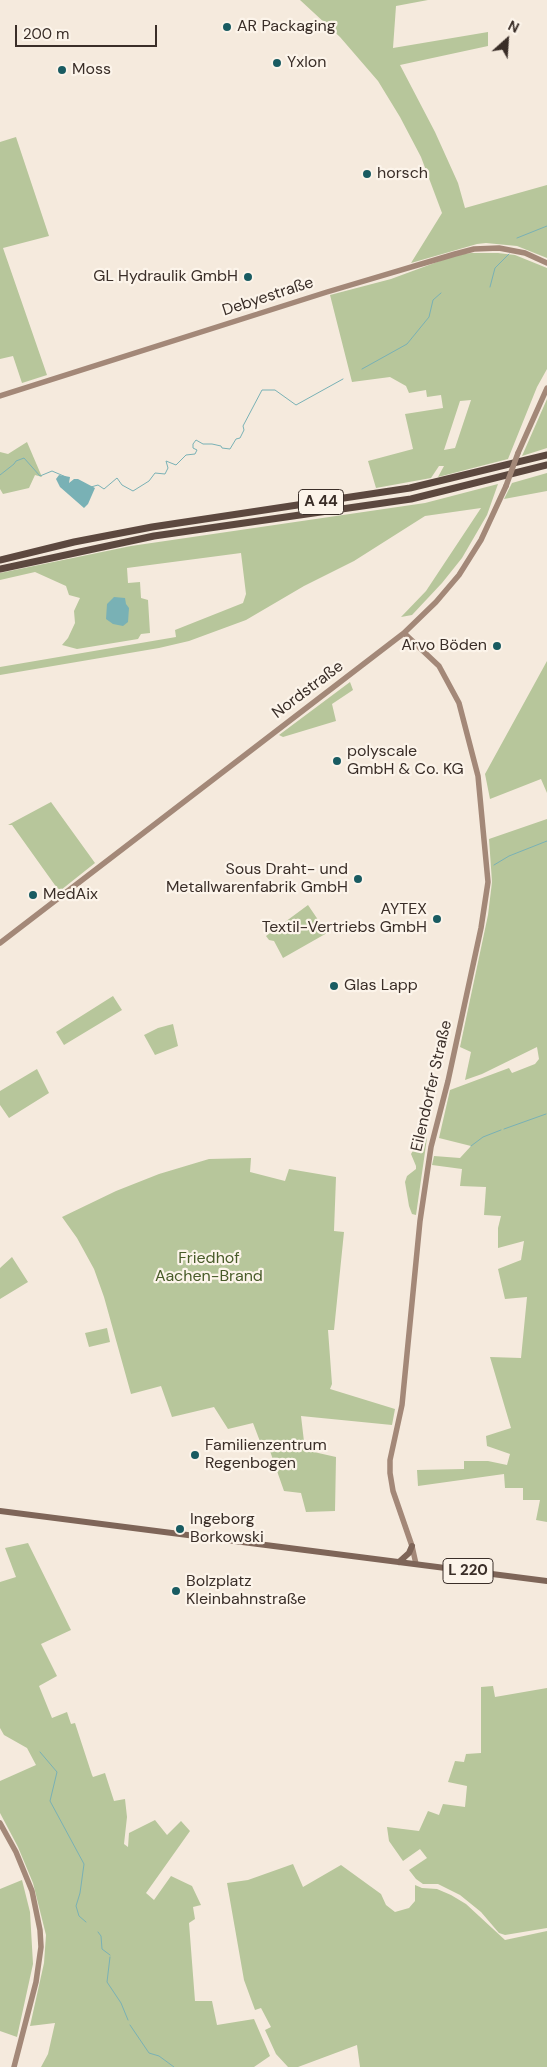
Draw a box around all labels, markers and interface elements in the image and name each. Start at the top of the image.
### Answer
scale bar [18,15,160,47]
north arrow [482,15,532,65]
text: N [505,16,522,37]
place label: AR Packaging [237,17,336,37]
marker: AR Packaging [221,21,233,33]
text: 200 m [23,24,69,44]
place label: Yxlon [287,53,326,73]
marker: Yxlon [271,57,283,69]
place label: Moss [72,60,111,80]
marker: Moss [56,64,68,76]
place label: horsch [377,164,428,184]
marker: horsch [361,168,373,180]
place label: GL Hydraulik GmbH [93,267,238,287]
marker: GL Hydraulik GmbH [242,271,254,283]
street label: Debyestraße [220,273,316,321]
road number: A 44 [298,490,344,514]
place label: Arvo Böden [401,636,487,656]
marker: Arvo Böden [491,640,503,652]
street label: Nordstraße [269,657,347,723]
place label: polyscale GmbH & Co. KG [347,742,464,780]
marker: polyscale GmbH & Co. KG [331,755,343,767]
place label: Sous Draht- und Metallwarenfabrik GmbH [166,860,348,898]
marker: Sous Draht- und Metallwarenfabrik GmbH [352,873,364,885]
place label: MedAix [43,885,98,905]
marker: MedAix [27,889,39,901]
place label: AYTEX Textil-Vertriebs GmbH [262,900,427,938]
marker: AYTEX Textil-Vertriebs GmbH [431,913,443,925]
place label: Glas Lapp [344,976,418,996]
marker: Glas Lapp [328,980,340,992]
street label: Eilendorfer Straße [408,1018,456,1154]
park label: Friedhof Aachen-Brand [155,1249,263,1287]
place label: Familienzentrum Regenbogen [205,1436,327,1474]
marker: Familienzentrum Regenbogen [189,1449,201,1461]
place label: Ingeborg Borkowski [190,1510,264,1548]
marker: Ingeborg Borkowski [174,1523,186,1535]
road number: L 220 [443,1558,493,1584]
place label: Bolzplatz Kleinbahnstraße [186,1572,306,1610]
marker: Bolzplatz Kleinbahnstraße [170,1585,182,1597]

